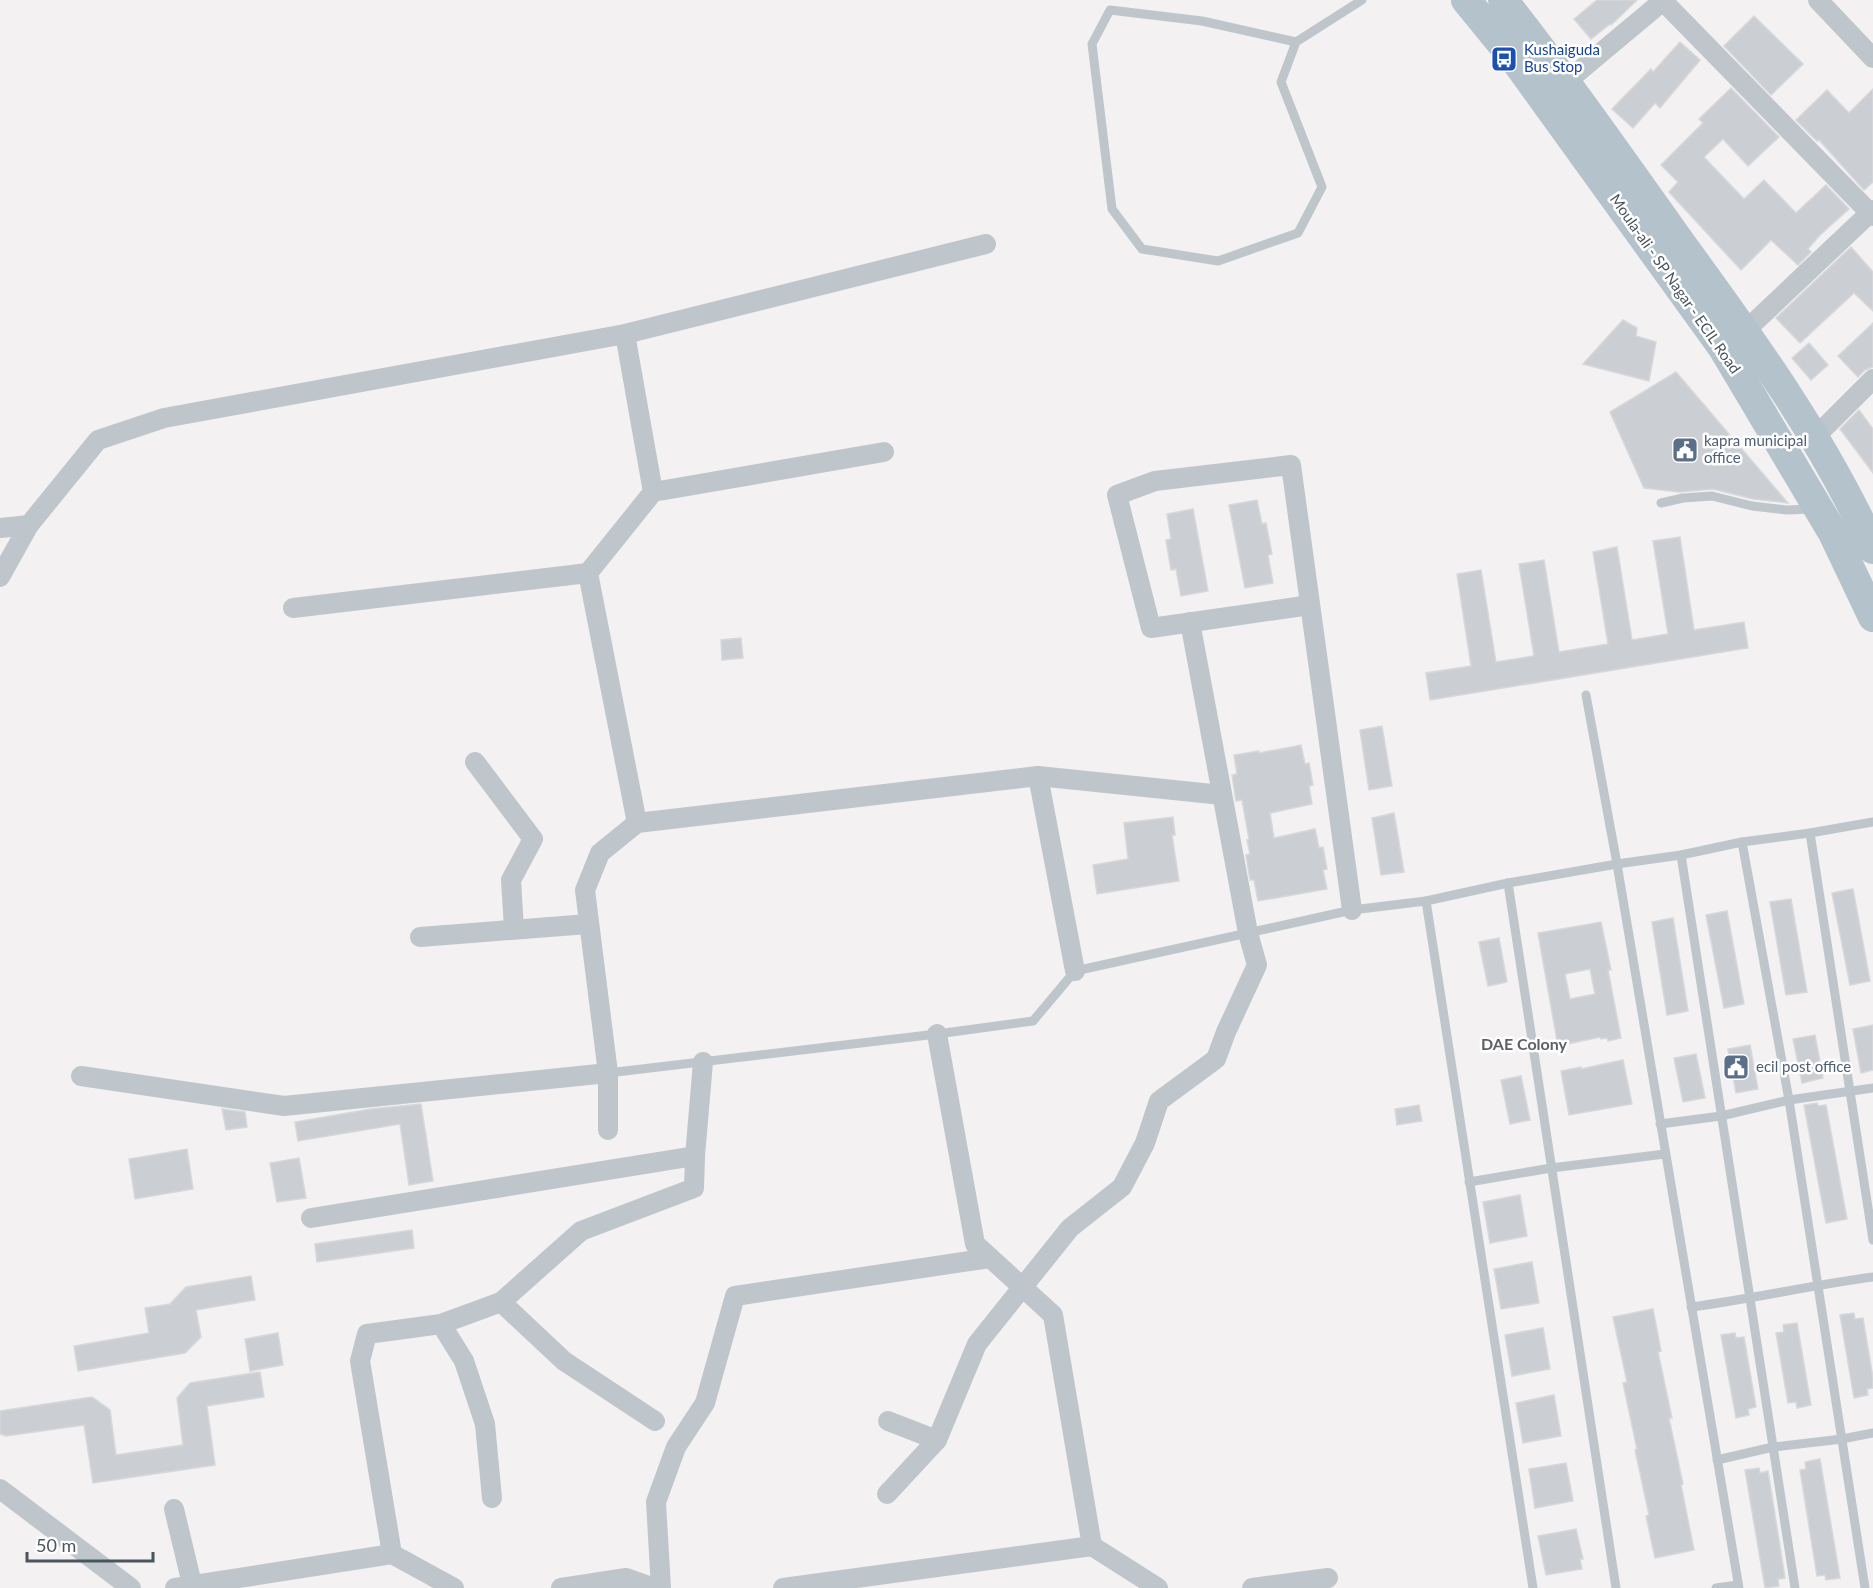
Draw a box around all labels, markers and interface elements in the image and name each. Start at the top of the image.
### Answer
place label: Kushaiguda Bus Stop [1524,40,1600,75]
bus stop icon: Kushaiguda Bus Stop [1489,44,1519,74]
street label: Moula-ali - SP Nagar - ECIL Road [1607,190,1745,377]
place label: kapra municipal office [1704,431,1807,466]
public building icon: kapra municipal office [1670,435,1700,465]
district label: DAE Colony [1481,1034,1568,1053]
public building icon: ecil post office [1721,1052,1751,1082]
place label: ecil post office [1756,1057,1851,1075]
scale bar [27,1525,153,1563]
text: 50 m [36,1534,76,1556]

